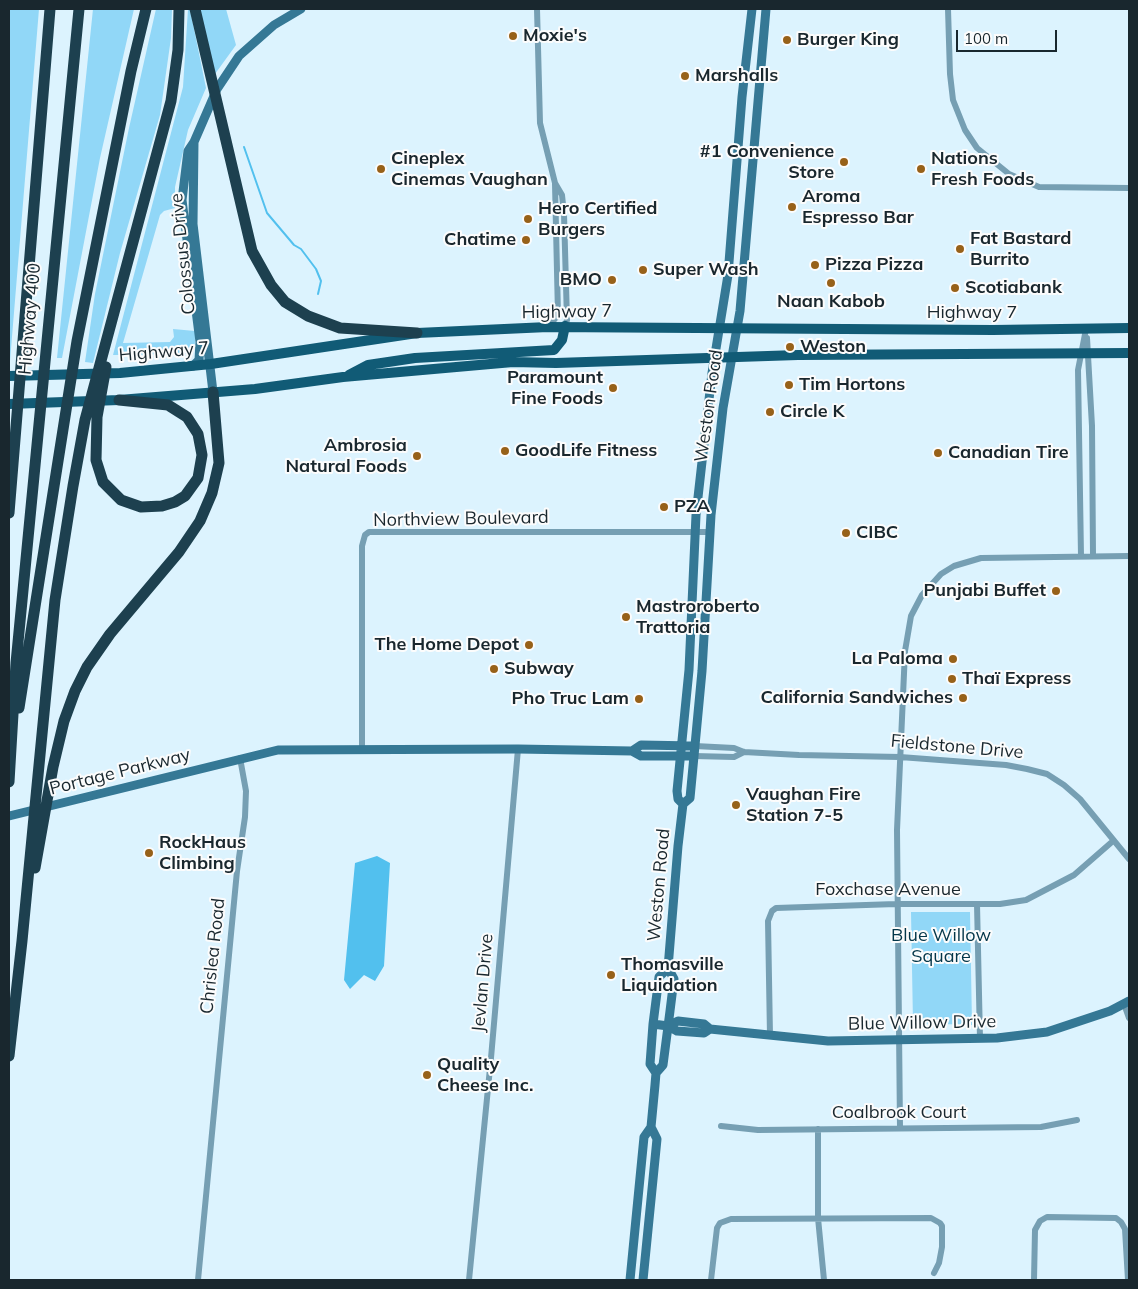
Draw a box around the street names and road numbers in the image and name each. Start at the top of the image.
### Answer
street label: Colossus Drive [166,192,200,316]
street label: Highway 400 [14,262,46,376]
street label: Highway 7 [522,300,612,324]
street label: Highway 7 [927,302,1017,324]
street label: Highway 7 [118,337,210,367]
street label: Weston Road [690,348,728,464]
street label: Northview Boulevard [373,507,549,531]
street label: Fieldstone Drive [890,730,1024,764]
street label: Portage Parkway [47,744,193,800]
street label: Weston Road [643,828,675,942]
street label: Foxchase Avenue [815,879,961,901]
street label: Chrislea Road [196,897,230,1015]
street label: Jevlan Drive [468,933,498,1033]
street label: Blue Willow Drive [848,1011,996,1035]
street label: Coalbrook Court [832,1102,966,1124]

